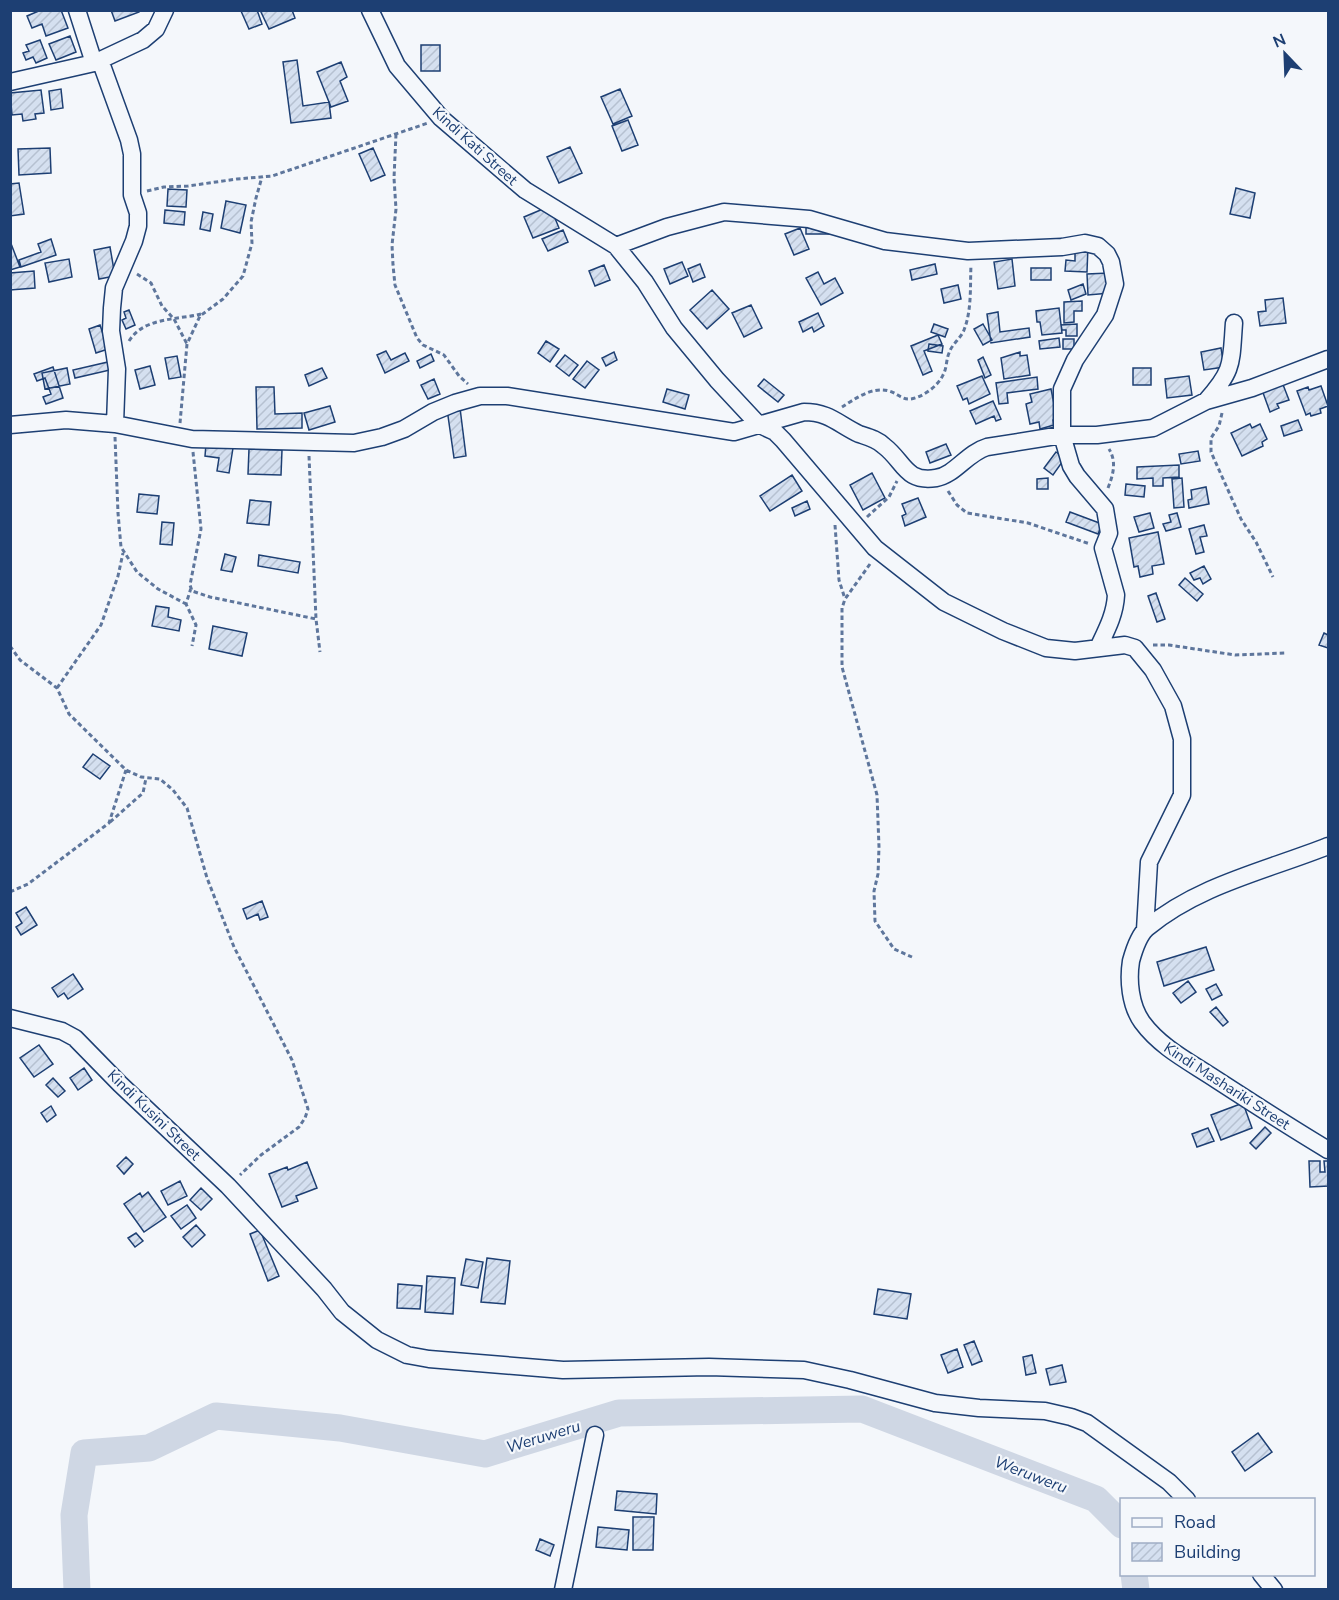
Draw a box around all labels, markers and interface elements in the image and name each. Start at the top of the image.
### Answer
north arrow [1255,24,1315,84]
text: N [1270,29,1289,54]
street label: Kindi Kati Street [428,102,522,190]
street label: Kindi Mashariki Street [1160,1038,1295,1135]
street label: Kindi Kusini Street [103,1065,206,1165]
water label: Weruweru [504,1415,583,1459]
water label: Weruweru [991,1451,1070,1499]
legend [1120,1498,1315,1576]
text: Road [1174,1510,1216,1534]
text: Building [1174,1540,1241,1564]

